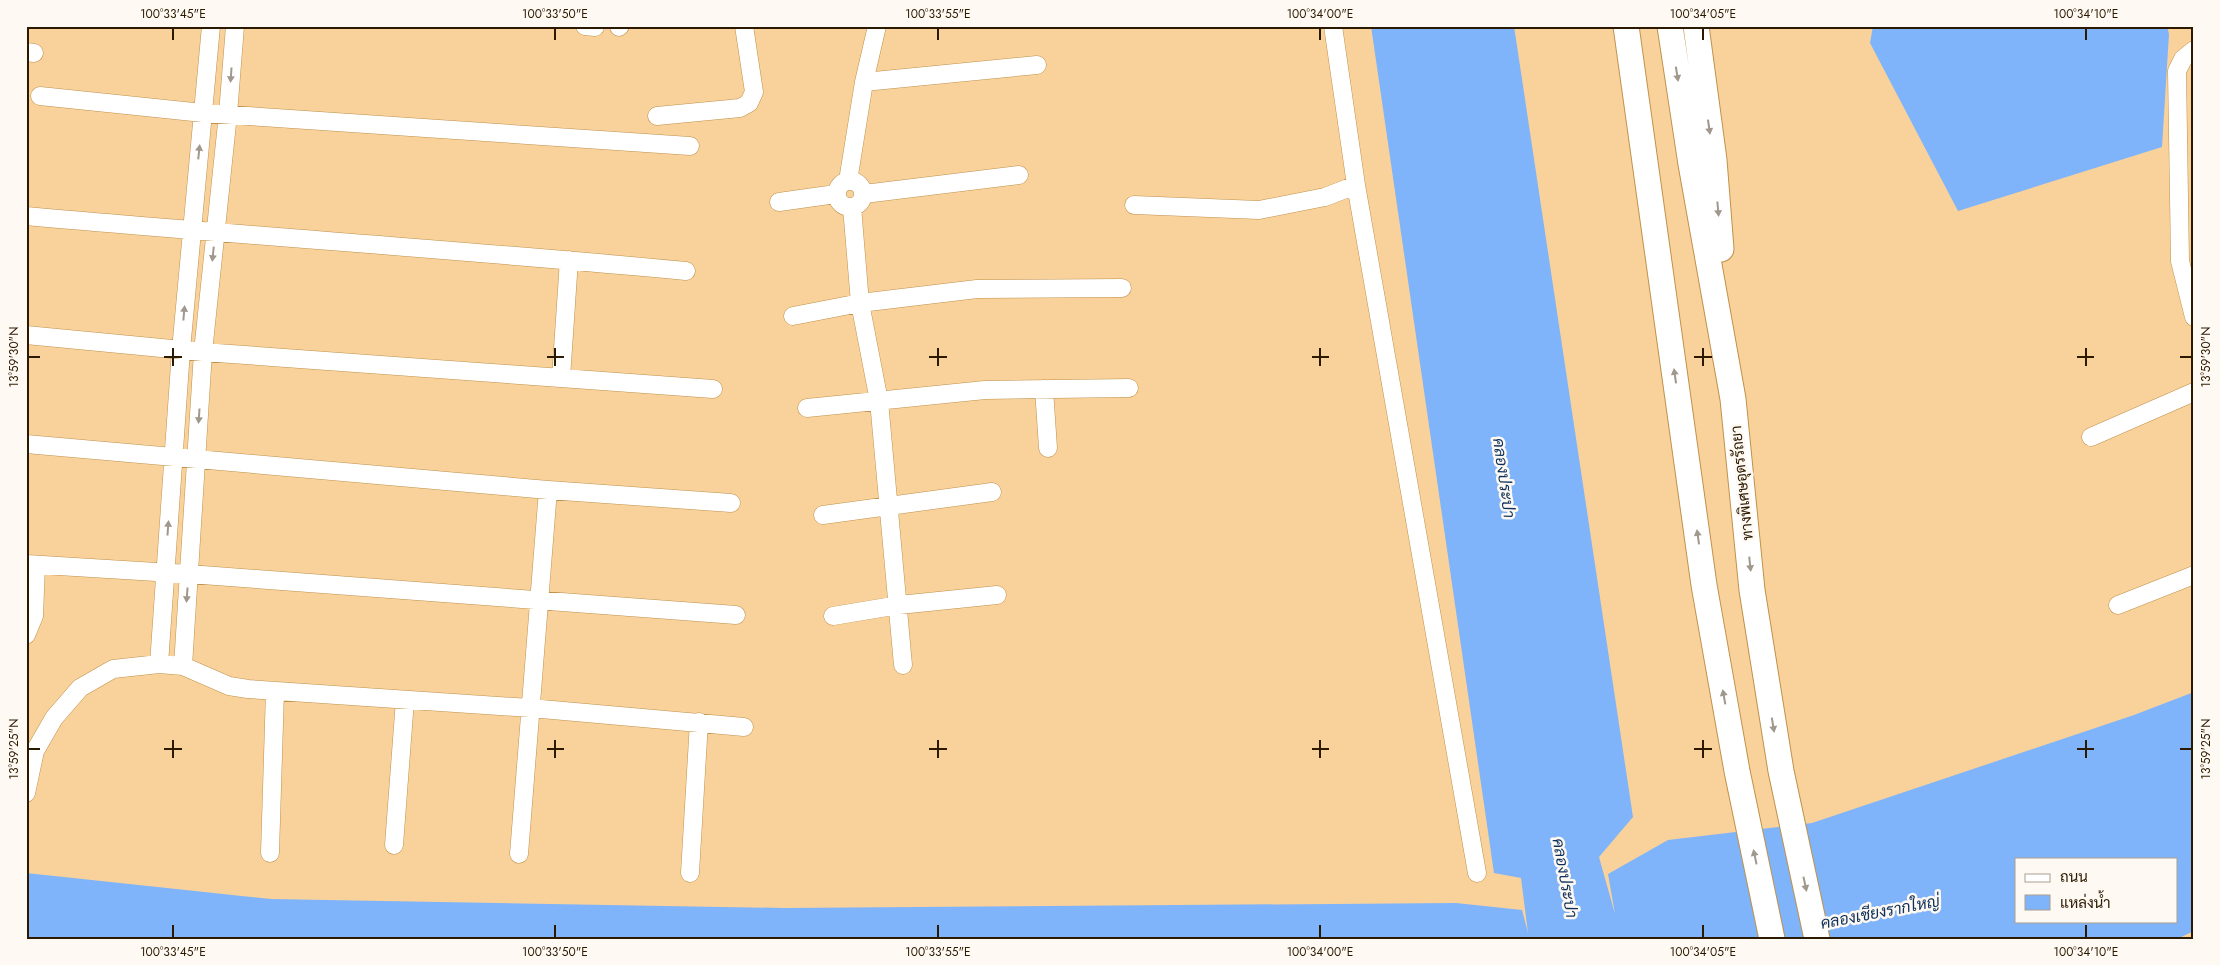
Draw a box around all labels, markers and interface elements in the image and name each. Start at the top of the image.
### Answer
text: 100°33'45"E [140,5,206,23]
text: 100°33'50"E [522,5,588,23]
text: 100°33'55"E [905,5,971,23]
text: 100°34'00"E [1287,5,1353,23]
text: 100°34'05"E [1670,5,1736,23]
text: 100°34'10"E [2054,5,2118,23]
one-way arrow [227,67,235,83]
one-way arrow [1674,67,1682,83]
one-way arrow [1705,119,1713,135]
one-way arrow [195,143,203,159]
one-way arrow [1714,201,1722,217]
one-way arrow [209,246,217,262]
one-way arrow [180,305,188,321]
text: 13°59'30"N [5,326,23,388]
text: 13°59'30"N [2197,326,2215,388]
one-way arrow [1671,368,1679,384]
one-way arrow [194,408,202,424]
street label: ทางพิเศษอุดรรัถยา [1725,424,1759,542]
water label: คลองประปา [1487,436,1521,520]
one-way arrow [165,520,173,536]
one-way arrow [1693,529,1701,545]
one-way arrow [1746,556,1754,572]
one-way arrow [183,588,191,604]
one-way arrow [1719,689,1727,705]
one-way arrow [1770,717,1778,733]
text: 13°59'25"N [5,719,23,779]
text: 13°59'25"N [2197,719,2215,779]
water label: คลองประปา [1547,836,1583,920]
one-way arrow [1751,849,1759,864]
legend [2015,858,2178,922]
text: ถนน [2060,866,2088,888]
one-way arrow [1801,876,1809,891]
water label: คลองเชียงรากใหญ่ [1818,889,1943,935]
text: แหล่งน้ำ [2060,890,2111,914]
text: 100°33'45"E [140,943,206,961]
text: 100°33'50"E [522,943,588,961]
text: 100°33'55"E [905,943,971,961]
text: 100°34'00"E [1287,943,1353,961]
text: 100°34'05"E [1670,943,1736,961]
text: 100°34'10"E [2054,943,2118,961]

